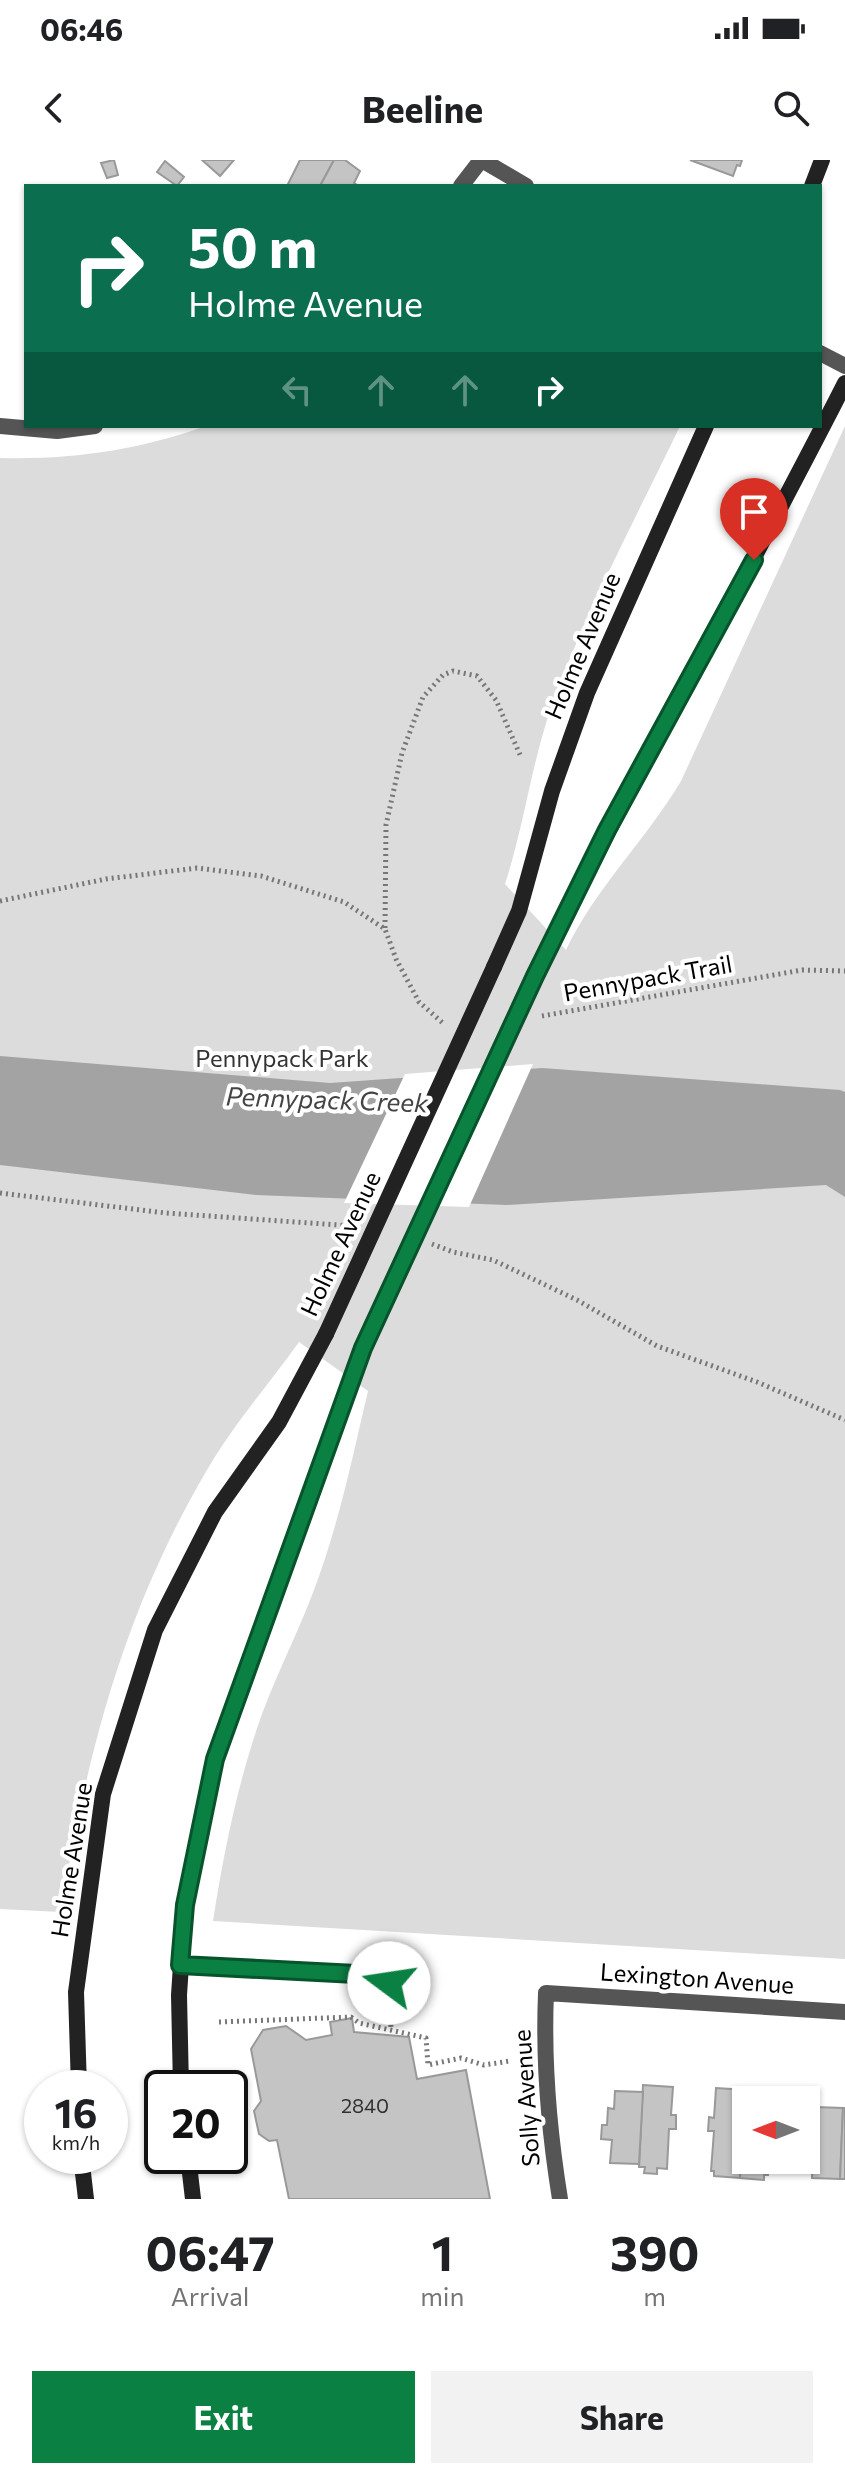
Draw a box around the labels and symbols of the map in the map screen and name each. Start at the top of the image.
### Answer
pin [720,478,788,560]
street label: Holme Avenue [538,568,626,723]
street label: Pennypack Trail [561,948,734,1007]
park label: Pennypack Park [195,1043,369,1072]
water label: Pennypack Creek [225,1079,430,1118]
street label: Holme Avenue [293,1166,386,1320]
street label: Holme Avenue [44,1780,97,1939]
position arrow [347,1941,431,2025]
street label: Lexington Avenue [599,1956,795,1999]
street label: Solly Avenue [506,2028,545,2168]
speed limit sign: 20 [144,2070,248,2174]
north arrow [732,2086,820,2174]
house number: 2840 [341,2093,389,2117]

